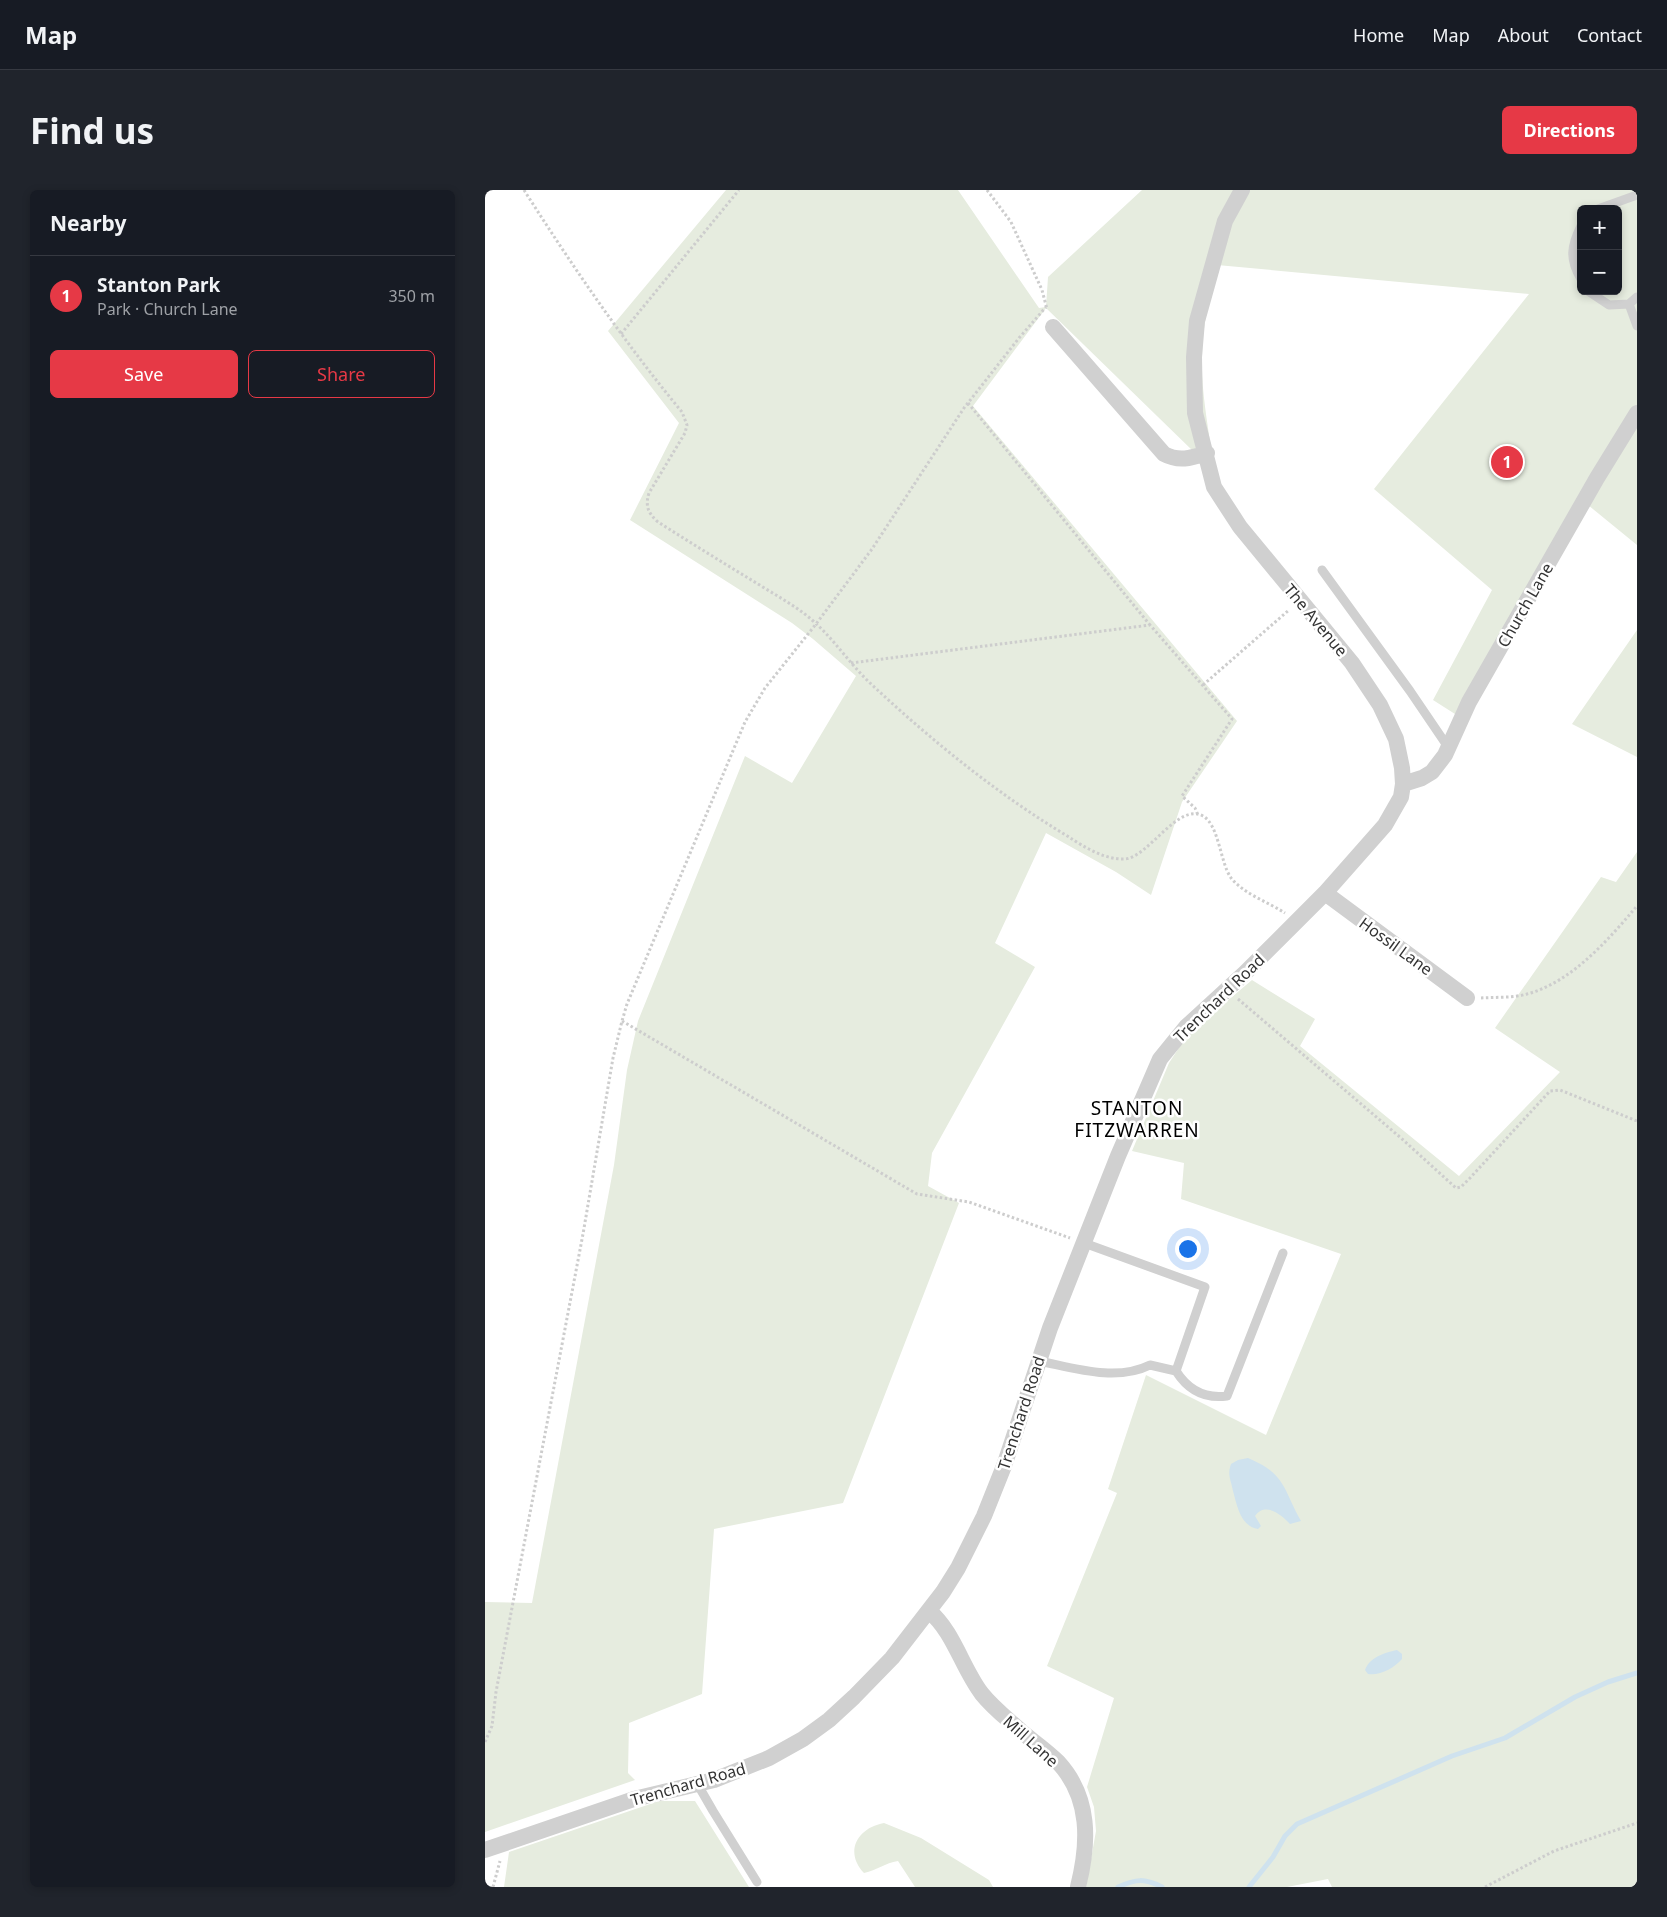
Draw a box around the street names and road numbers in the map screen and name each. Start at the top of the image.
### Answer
street label: Church Lane [1492,559,1558,651]
street label: The Avenue [1279,579,1353,661]
street label: Hossil Lane [1355,912,1437,980]
street label: Trenchard Road [1169,949,1269,1047]
street label: Trenchard Road [992,1353,1050,1473]
street label: Mill Lane [999,1710,1063,1772]
street label: Trenchard Road [628,1757,748,1811]

